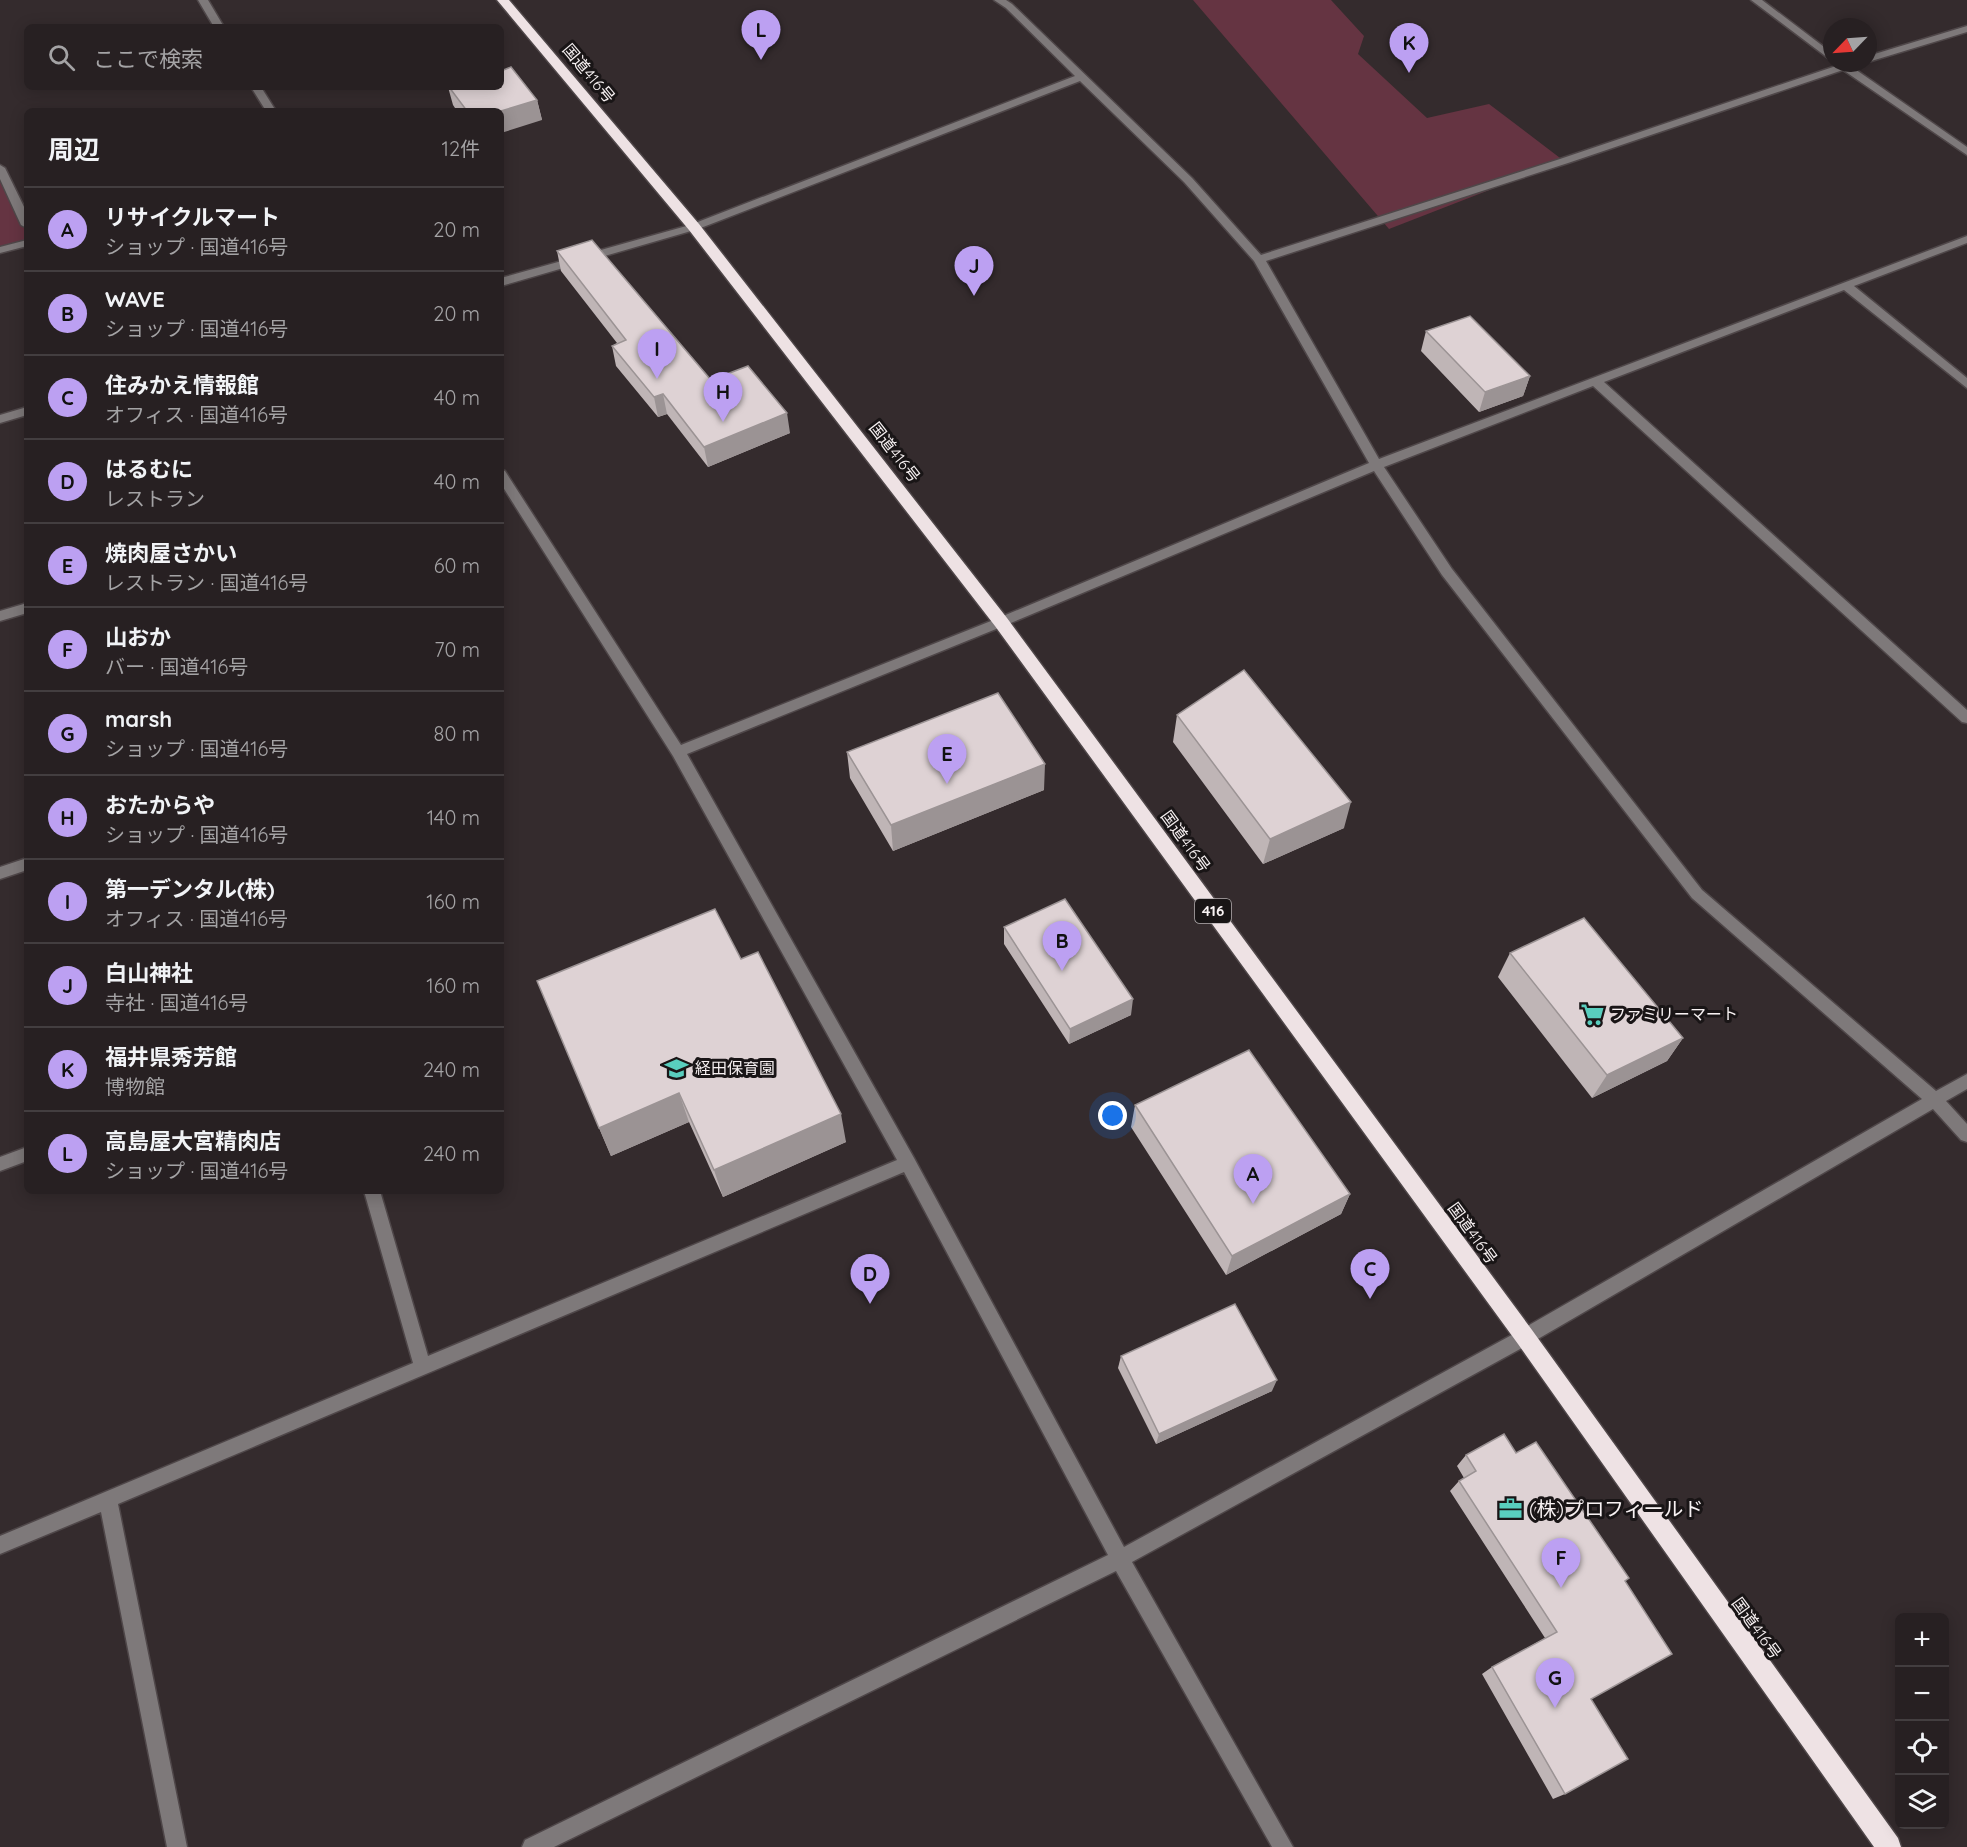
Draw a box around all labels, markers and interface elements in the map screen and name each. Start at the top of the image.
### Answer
pin: L [742,10,780,60]
north arrow [1823,18,1877,72]
pin: K [1390,23,1428,73]
search box [24,24,504,90]
street label: 国道416号 [559,39,619,107]
icon: search [45,41,78,74]
text: ここで検索 [93,45,203,73]
text: 周辺 [48,133,100,166]
text: 12件 [442,136,480,161]
text: リサイクルマート [105,203,280,231]
text: A [61,217,74,242]
text: 20 m [433,217,480,242]
text: ショップ · 国道416号 [105,234,288,259]
pin: J [954,246,994,296]
text: WAVE [105,285,165,313]
text: B [61,301,74,326]
text: 20 m [433,301,480,326]
text: ショップ · 国道416号 [105,316,288,341]
pin: I [638,330,676,379]
text: 住みかえ情報館 [105,371,259,399]
pin: H [704,372,742,422]
text: C [61,385,74,410]
text: 40 m [434,385,480,410]
text: オフィス · 国道416号 [105,402,288,427]
street label: 国道416号 [865,418,925,486]
text: はるむに [105,455,193,483]
text: D [60,469,75,494]
text: 40 m [434,469,480,494]
text: レストラン [105,486,205,511]
text: 焼肉屋さかい [105,539,237,567]
text: E [62,553,73,578]
text: 60 m [434,553,480,578]
text: レストラン · 国道416号 [105,570,308,595]
text: 山おか [105,623,171,651]
text: F [62,637,73,662]
text: 70 m [434,637,480,662]
text: バー · 国道416号 [105,654,248,679]
text: marsh [105,705,172,733]
text: G [61,721,74,746]
text: 80 m [434,721,480,746]
pin: E [928,734,966,784]
text: ショップ · 国道416号 [105,736,288,761]
text: おたからや [105,791,215,819]
text: H [60,805,75,830]
text: 140 m [427,805,480,830]
street label: 国道416号 [1157,806,1215,876]
text: ショップ · 国道416号 [105,822,288,847]
text: 第一デンタル(株) [105,875,275,903]
text: I [65,889,70,914]
text: 160 m [426,889,480,914]
road number: 416 [1195,899,1231,923]
text: オフィス · 国道416号 [105,906,288,931]
pin: B [1042,922,1082,971]
text: 白山神社 [105,959,193,987]
text: J [62,973,73,998]
text: 160 m [426,973,480,998]
text: 寺社 · 国道416号 [105,990,248,1015]
supermarket icon: ファミリーマート [1579,1001,1605,1027]
place label: ファミリーマート [1610,1004,1738,1024]
text: 福井県秀芳館 [105,1043,237,1071]
school or university icon: 経田保育園 [664,1055,690,1081]
text: K [61,1057,74,1082]
text: 240 m [423,1057,480,1082]
place label: 経田保育園 [695,1058,775,1078]
text: 博物館 [105,1074,165,1099]
your location [1098,1101,1127,1130]
text: 高島屋大宮精肉店 [105,1127,281,1155]
text: L [62,1141,73,1166]
text: 240 m [423,1141,480,1166]
pin: A [1234,1154,1272,1204]
text: ショップ · 国道416号 [105,1158,288,1183]
street label: 国道416号 [1444,1198,1502,1268]
pin: C [1350,1250,1390,1299]
pin: D [850,1254,890,1304]
office icon: (株)プロフィールド [1498,1496,1524,1522]
place label: (株)プロフィールド [1529,1496,1704,1521]
pin: F [1542,1538,1580,1588]
street label: 国道416号 [1728,1593,1786,1663]
map controls [1895,1613,1949,1829]
button: + [1895,1613,1949,1667]
pin: G [1536,1658,1574,1708]
button: − [1895,1667,1949,1721]
button: locate [1895,1721,1949,1775]
button: layers [1895,1775,1949,1829]

